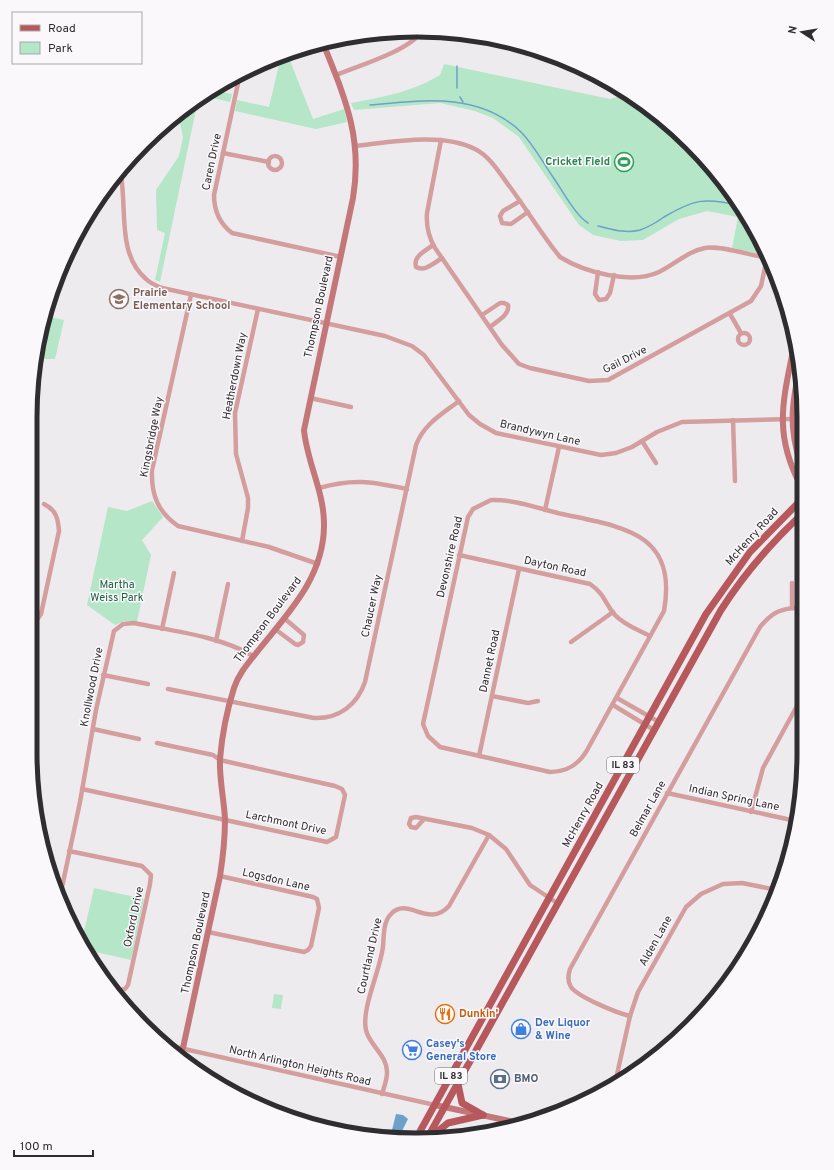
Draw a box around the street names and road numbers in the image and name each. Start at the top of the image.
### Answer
street label: Caren Drive [199,132,225,192]
street label: Thompson Boulevard [301,255,337,359]
street label: Heatherdown Way [220,331,250,421]
street label: Gail Drive [601,343,649,377]
street label: Kingsbridge Way [137,395,167,479]
street label: Brandywyn Lane [498,417,582,449]
street label: McHenry Road [722,505,782,569]
street label: Devonshire Road [434,515,466,599]
street label: Dayton Road [523,554,587,580]
street label: Chaucer Way [358,573,386,639]
street label: Thompson Boulevard [231,574,305,666]
street label: Dannet Road [477,628,503,694]
street label: Knollwood Drive [77,646,107,728]
road number: IL 83 [607,757,639,773]
street label: Belmar Lane [627,778,669,840]
street label: McHenry Road [559,780,607,850]
street label: Indian Spring Lane [687,782,781,814]
street label: Larchmont Drive [244,808,328,838]
street label: Logsdon Lane [241,865,311,895]
street label: Oxford Drive [121,885,147,949]
street label: Thompson Boulevard [178,891,214,995]
street label: Alden Lane [636,913,676,969]
street label: Courtland Drive [354,916,386,996]
street label: North Arlington Heights Road [228,1043,372,1089]
road number: IL 83 [435,1068,467,1084]

